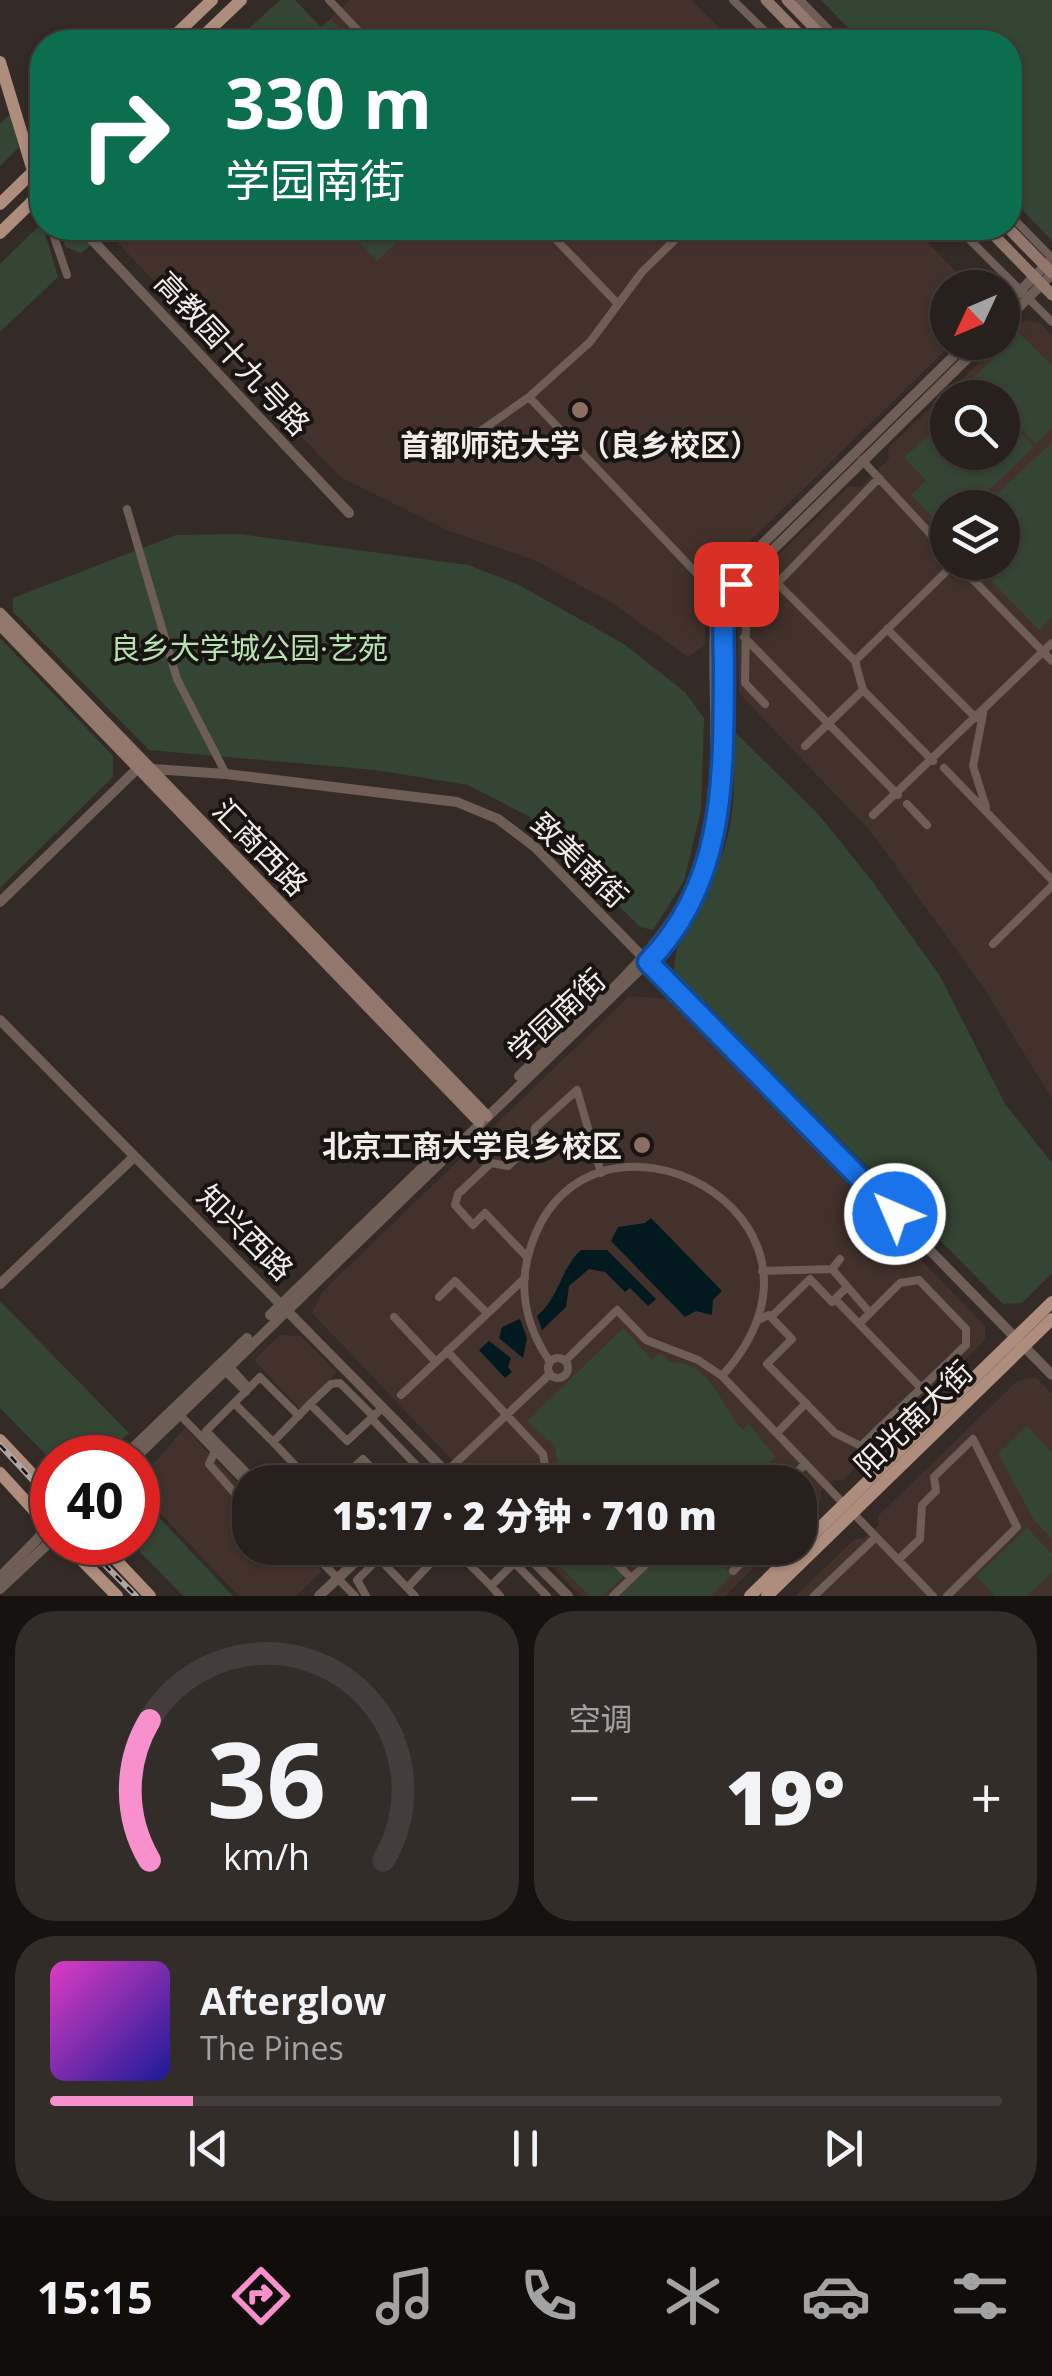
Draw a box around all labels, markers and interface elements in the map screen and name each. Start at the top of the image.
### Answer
text: 330 m [225,54,432,150]
icon: right [60,70,190,200]
text: 学园南街 [225,149,405,210]
street label: 高教园十九号路 [146,262,320,444]
north arrow [930,270,1020,360]
map controls [930,270,1020,580]
button: search [930,380,1020,470]
marker: 首都师范大学（良乡校区） [569,399,591,421]
place label: 首都师范大学（良乡校区） [400,424,760,465]
button: layers [930,490,1020,580]
pin [694,542,779,627]
icon: arrive [709,557,764,612]
park label: 良乡大学城公园·艺苑 [110,627,388,668]
street label: 汇商西路 [205,790,317,904]
street label: 致美南街 [523,804,637,916]
street label: 学园南街 [498,959,614,1071]
place label: 北京工商大学良乡校区 [322,1125,622,1166]
marker: 北京工商大学良乡校区 [631,1134,653,1156]
position arrow [843,1162,947,1266]
street label: 知兴西路 [189,1175,303,1289]
street label: 阳光南大街 [845,1351,981,1485]
speed limit sign: 40 [30,1435,160,1565]
text: 15:17 · 2 分钟 · 710 m [332,1489,717,1541]
text: 空调 [569,1697,633,1740]
text: 36 [207,1707,326,1848]
text: 19° [725,1745,845,1847]
text: − [569,1759,600,1834]
text: + [971,1759,1002,1834]
text: km/h [223,1832,310,1880]
text: Afterglow [200,1974,386,2026]
text: The Pines [200,2026,344,2069]
icon: previous [181,2121,236,2176]
icon: pause [498,2121,553,2176]
icon: next [816,2121,871,2176]
icon: directions [226,2261,296,2331]
icon: music [370,2261,440,2331]
icon: phone [514,2261,584,2331]
icon: climate [658,2261,728,2331]
icon: car [801,2261,871,2331]
icon: filters [945,2261,1015,2331]
text: 15:15 [37,2266,153,2327]

